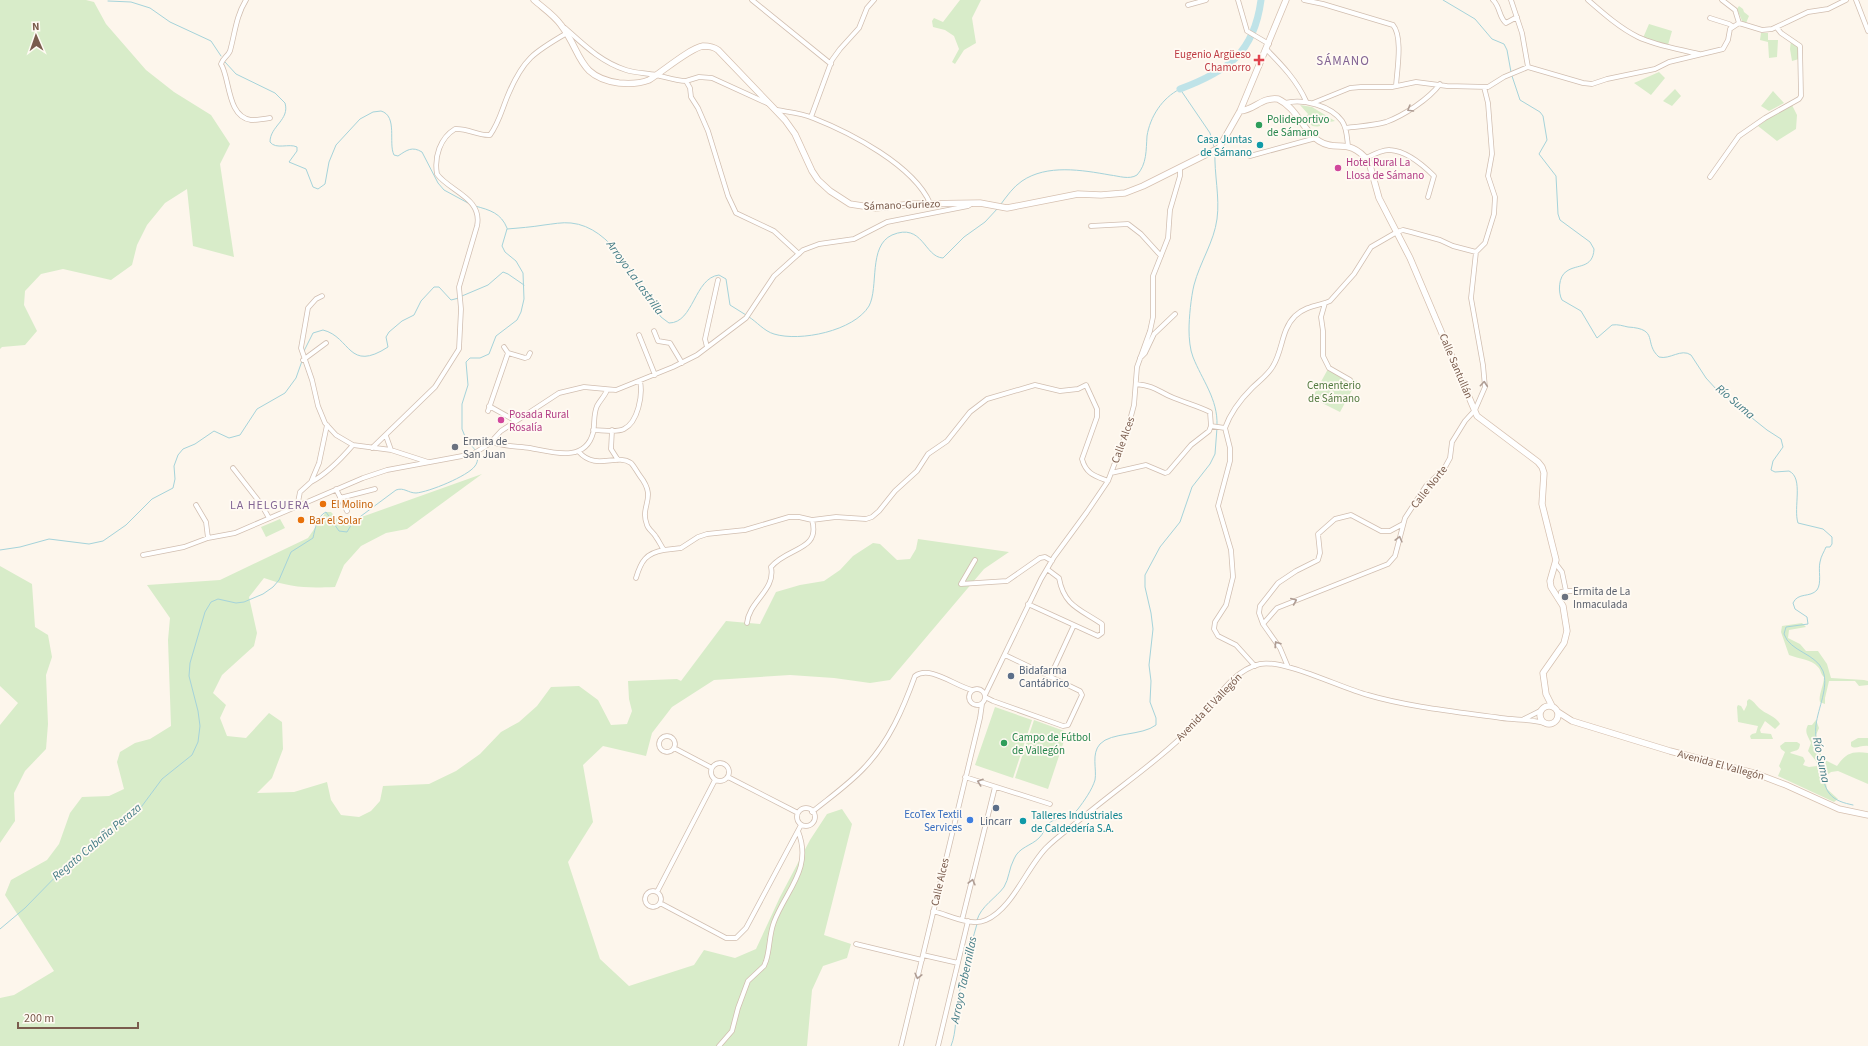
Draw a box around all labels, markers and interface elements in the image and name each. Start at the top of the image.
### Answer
north arrow [16,16,56,56]
text: N [32,19,40,34]
place label: Eugenio Argüeso Chamorro [1174,47,1251,75]
district label: SÁMANO [1316,52,1370,70]
marker: Eugenio Argüeso Chamorro [1254,55,1264,65]
one-way arrow [1407,104,1414,111]
place label: Polideportivo de Sámano [1267,112,1329,140]
marker: Polideportivo de Sámano [1254,120,1264,130]
place label: Casa Juntas de Sámano [1197,132,1252,160]
marker: Casa Juntas de Sámano [1255,140,1265,150]
place label: Hotel Rural La Llosa de Sámano [1346,155,1424,183]
marker: Hotel Rural La Llosa de Sámano [1333,163,1343,173]
street label: Sámano-Guriezo [863,196,941,214]
water label: Arroyo La Lastrilla [602,237,668,319]
street label: Calle Santullán [1436,331,1476,401]
park label: Cementerio de Sámano [1307,378,1361,406]
one-way arrow [1479,381,1488,387]
water label: Río Suma [1712,381,1759,424]
place label: Posada Rural Rosalía [509,407,569,435]
street label: Calle Alces [1108,414,1139,465]
marker: Posada Rural Rosalía [496,415,506,425]
place label: Ermita de San Juan [463,434,508,462]
marker: Ermita de San Juan [450,442,460,452]
street label: Calle Norte [1407,462,1451,512]
district label: LA HELGUERA [230,497,310,514]
place label: El Molino [331,497,373,512]
marker: El Molino [318,499,328,509]
place label: Bar el Solar [309,513,362,528]
marker: Bar el Solar [296,515,306,525]
one-way arrow [1395,535,1403,542]
place label: Ermita de La Inmaculada [1573,584,1630,612]
marker: Ermita de La Inmaculada [1560,592,1570,602]
one-way arrow [1289,598,1297,606]
one-way arrow [1274,641,1282,648]
place label: Bidafarma Cantábrico [1019,663,1069,691]
street label: Avenida El Vallegón [1173,670,1245,744]
marker: Bidafarma Cantábrico [1006,671,1016,681]
place label: Campo de Fútbol de Vallegón [1012,730,1091,758]
water label: Río Suma [1808,736,1834,785]
marker: Campo de Fútbol de Vallegón [999,738,1009,748]
street label: Avenida El Vallegón [1676,746,1766,784]
one-way arrow [977,778,984,787]
water label: Regato Cabaña Peraza [49,799,146,885]
marker: Lincarr [991,803,1001,813]
place label: EcoTex Textil Services [904,807,962,835]
place label: Talleres Industriales de Caldedería S.A. [1031,808,1123,836]
place label: Lincarr [980,814,1012,829]
marker: EcoTex Textil Services [965,815,975,825]
marker: Talleres Industriales de Caldedería S.A. [1018,816,1028,826]
street label: Calle Alces [927,856,953,907]
one-way arrow [967,879,975,885]
water label: Arroyo Tabernillas [946,935,982,1026]
one-way arrow [914,973,922,980]
scale bar [18,1004,138,1030]
text: 200 m [24,1010,54,1027]

